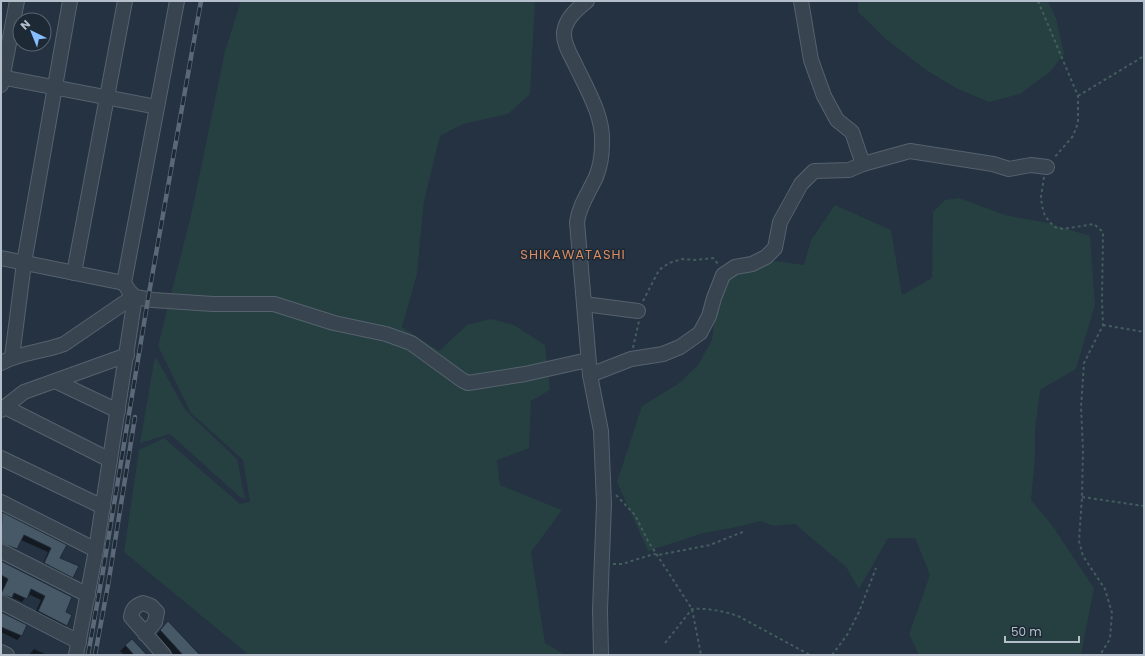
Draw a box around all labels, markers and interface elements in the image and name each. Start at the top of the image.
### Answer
north arrow [12,12,52,52]
text: N [17,16,34,33]
district label: SHIKAWATASHI [520,245,626,264]
scale bar [1005,618,1079,644]
text: 50 m [1011,623,1042,640]

